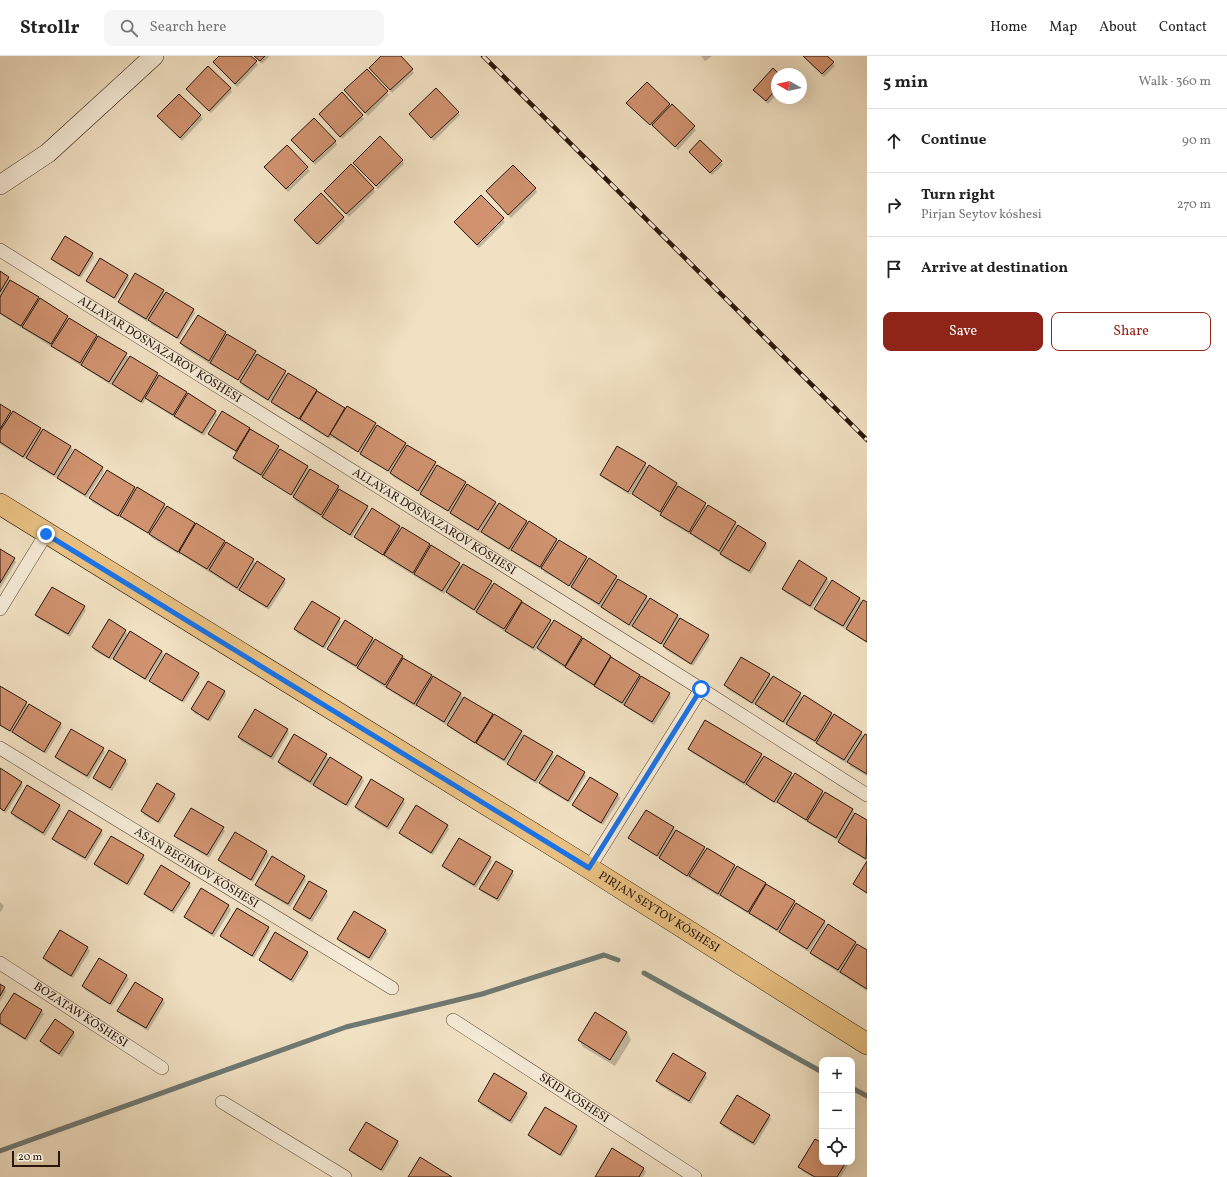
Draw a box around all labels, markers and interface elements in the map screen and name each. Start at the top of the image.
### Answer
search box [104,10,384,46]
text: Strollr [20,15,80,41]
icon: search [118,17,140,39]
text: Search here [150,17,226,38]
text: Home [990,18,1027,37]
text: Map [1049,18,1077,37]
text: About [1099,18,1137,37]
text: Contact [1159,18,1207,37]
north arrow [771,68,807,104]
text: 5 min [883,71,928,94]
text: Walk · 360 m [1139,73,1211,91]
icon: ahead [883,130,905,152]
text: Continue [921,130,986,151]
text: 90 m [1182,132,1211,150]
text: Turn right [921,185,995,206]
icon: right [883,194,905,216]
text: 270 m [1177,196,1211,214]
text: Pirjan Seytov kóshesi [921,206,1042,224]
icon: arrive [883,258,905,280]
text: Arrive at destination [921,258,1068,279]
street label: ALLAYAR DOSNAZAROV KÓSHESI [75,293,244,407]
button: Save [883,312,1043,351]
button: Share [1051,312,1211,351]
street label: ALLAYAR DOSNAZAROV KÓSHESI [349,465,519,579]
route end [37,525,55,543]
route start [692,680,710,698]
street label: ASAN BEGIMOV KÓSHESI [131,824,261,912]
street label: PIRJAN SEYTOV KÓSHESI [595,868,722,957]
street label: BOZATAW KÓSHESI [30,979,131,1052]
map controls [819,1057,855,1165]
button: + [819,1057,855,1093]
street label: SKID KÓSHESI [536,1070,612,1127]
button: − [819,1093,855,1129]
button: locate [819,1129,855,1165]
scale bar [12,1149,60,1168]
text: 20 m [18,1150,42,1165]

